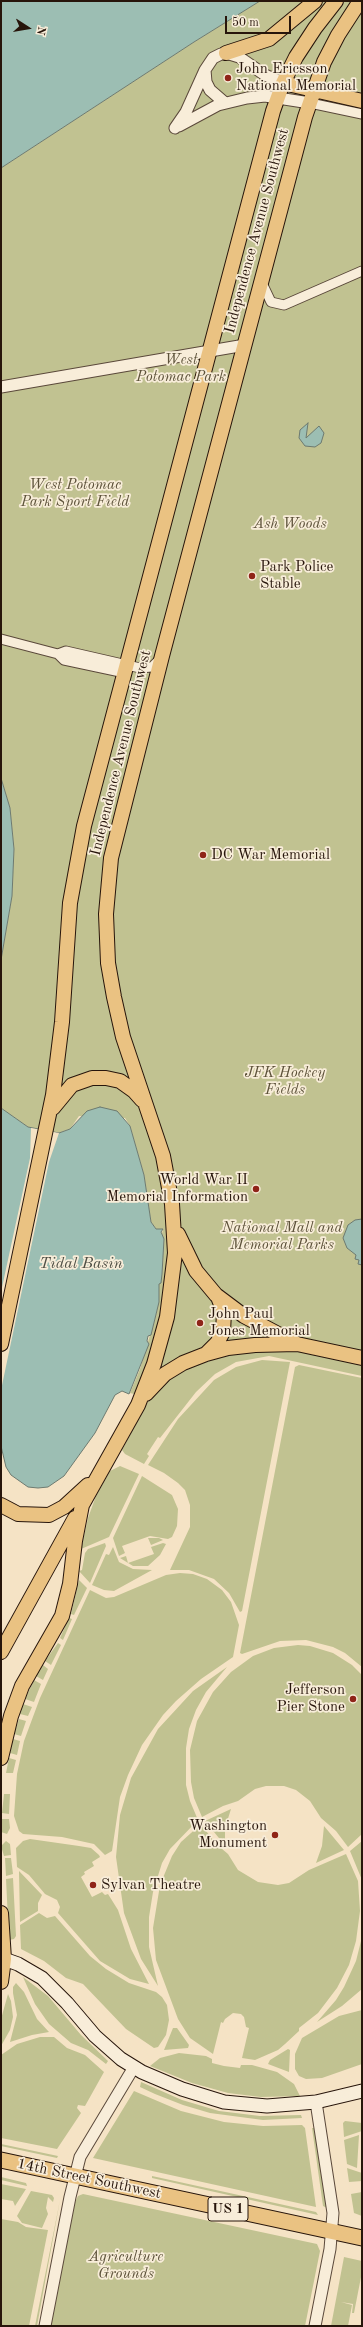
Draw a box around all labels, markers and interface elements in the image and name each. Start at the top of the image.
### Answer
north arrow [8,8,48,48]
scale bar [227,8,293,34]
text: 50 m [232,17,259,29]
text: N [34,25,46,36]
place label: John Ericsson National Memorial [236,60,356,95]
marker: John Ericsson National Memorial [223,73,233,83]
street label: Independence Avenue Southwest [221,126,293,336]
park label: West Potomac Park [136,351,226,386]
park label: West Potomac Park Sport Field [21,476,129,511]
park label: Ash Woods [253,515,327,533]
place label: Park Police Stable [260,558,333,593]
marker: Park Police Stable [247,571,257,581]
street label: Independence Avenue Southwest [87,648,155,858]
place label: DC War Memorial [211,846,330,864]
marker: DC War Memorial [198,850,208,860]
park label: JFK Hockey Fields [245,1064,325,1099]
place label: World War II Memorial Information [107,1171,248,1206]
marker: World War II Memorial Information [251,1184,261,1194]
park label: National Mall and Memorial Parks [222,1219,342,1254]
water label: Tidal Basin [39,1254,123,1274]
place label: John Paul Jones Memorial [208,1305,310,1340]
marker: John Paul Jones Memorial [195,1318,205,1328]
place label: Jefferson Pier Stone [277,1681,345,1716]
marker: Jefferson Pier Stone [348,1694,358,1704]
place label: Washington Monument [189,1817,267,1852]
marker: Washington Monument [270,1830,280,1840]
place label: Sylvan Theatre [101,1876,201,1894]
marker: Sylvan Theatre [88,1880,98,1890]
street label: 14th Street Southwest [15,2155,163,2203]
road number: US 1 [208,2197,248,2221]
park label: Agriculture Grounds [89,2248,163,2283]

